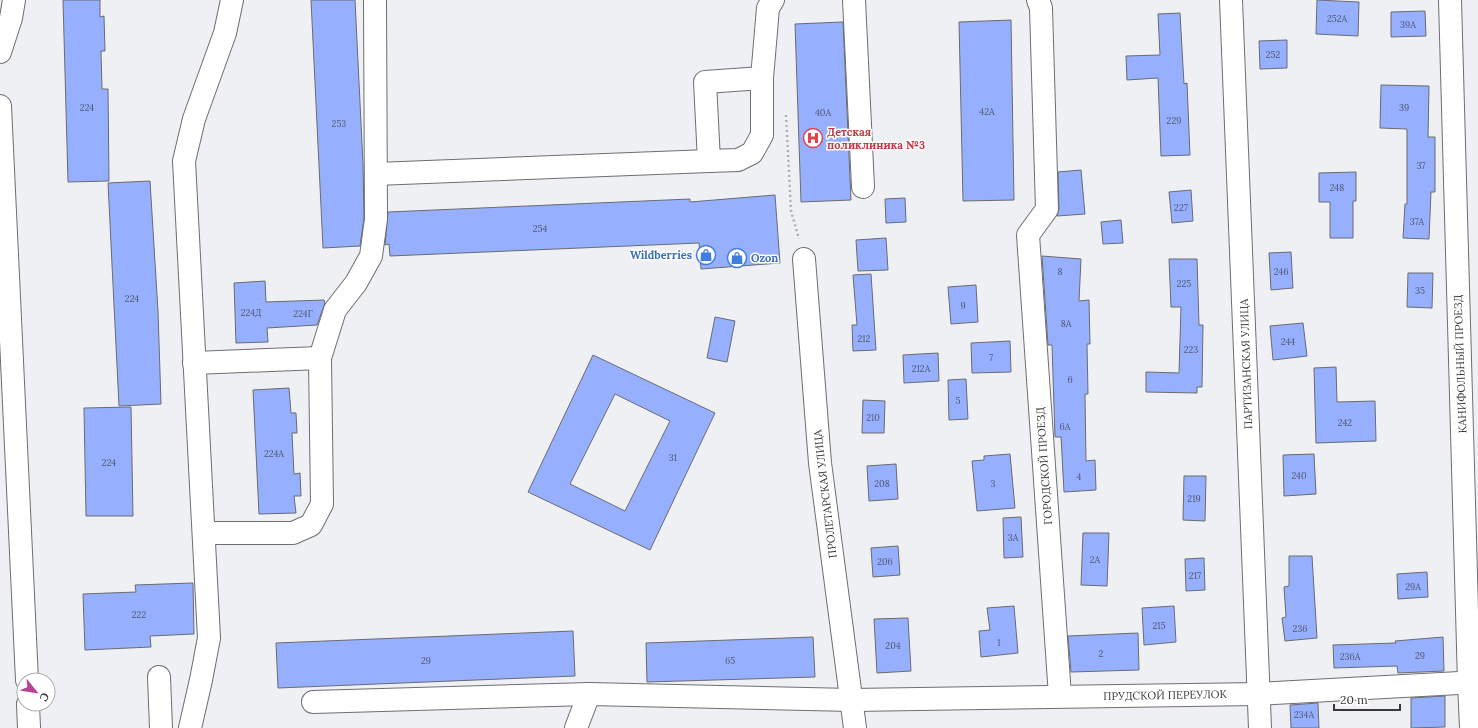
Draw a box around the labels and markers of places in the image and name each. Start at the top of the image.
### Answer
place label: Детская поликлиника №3 [827,125,925,152]
hospital icon: Детская поликлиника №3 [802,127,824,149]
shop icon: Wildberries [695,244,717,266]
shop icon: Ozon [726,247,748,269]
place label: Wildberries [630,248,692,262]
place label: Ozon [751,251,778,265]

